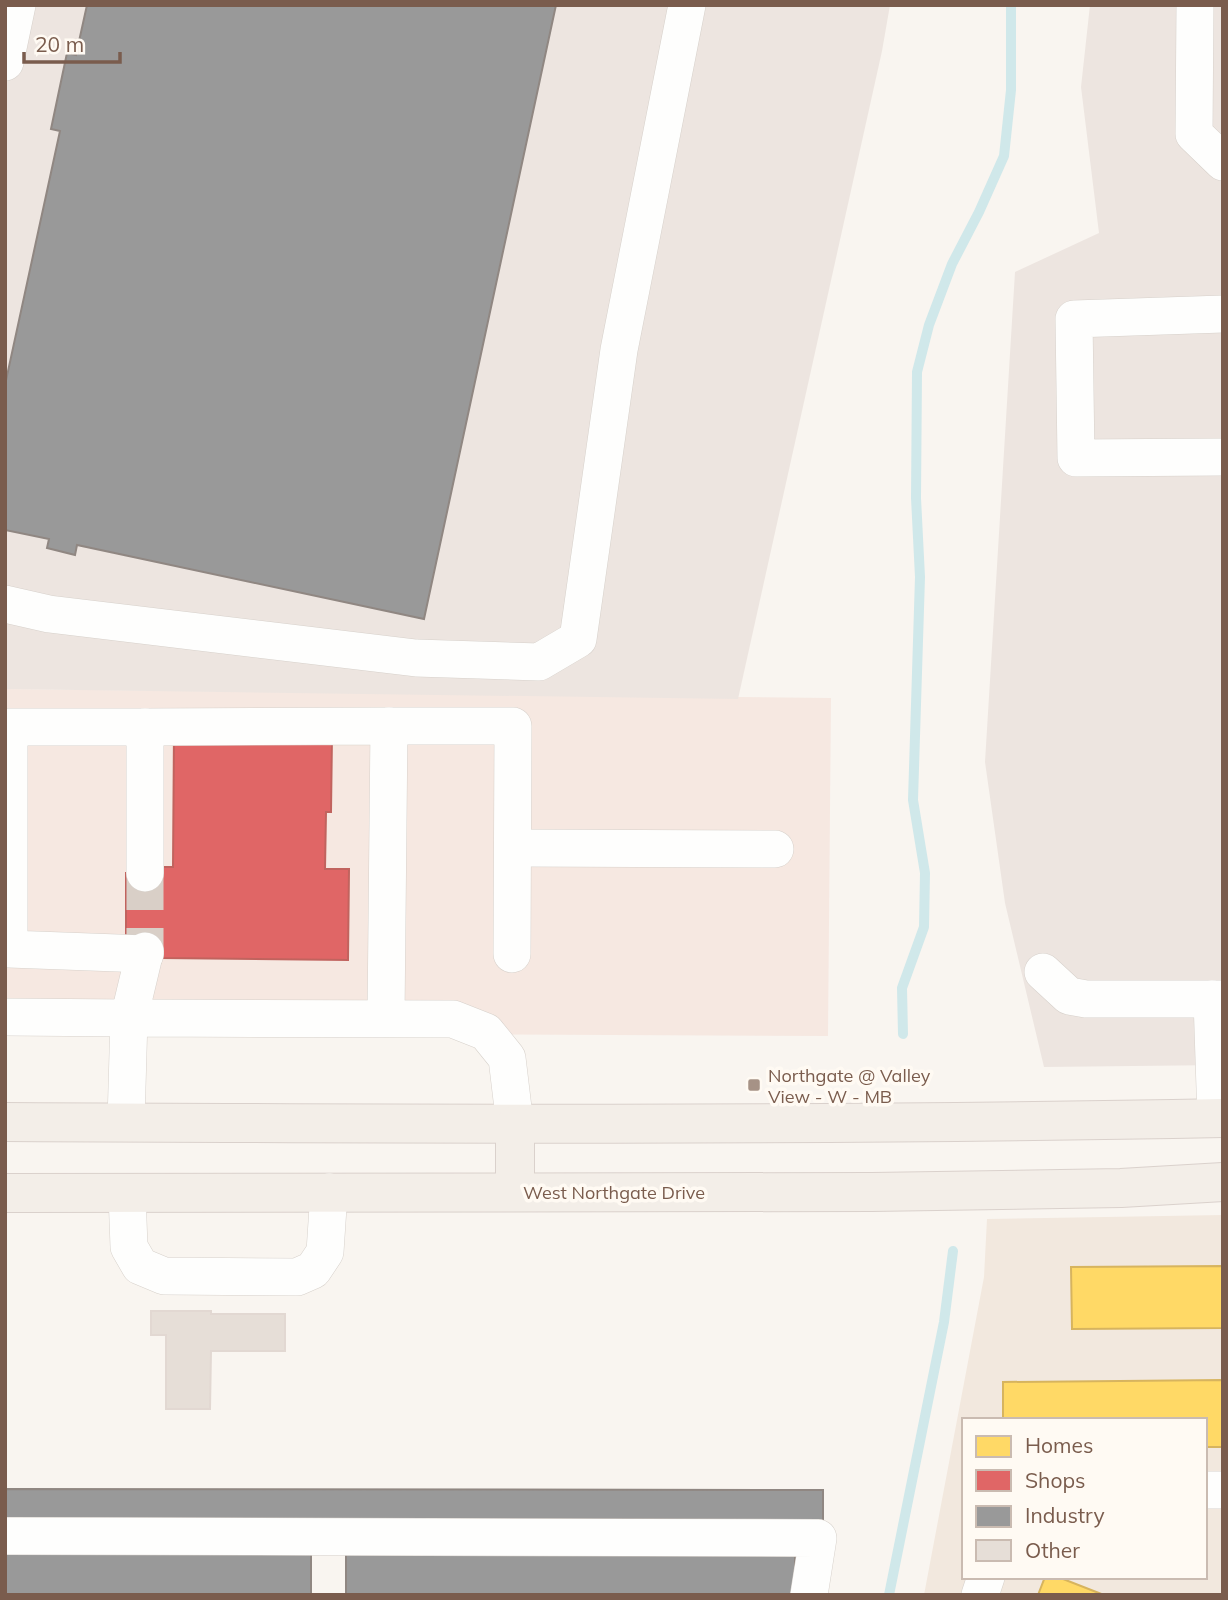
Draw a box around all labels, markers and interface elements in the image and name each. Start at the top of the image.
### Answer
scale bar [24,21,121,65]
text: 20 m [35,31,84,57]
place label: Northgate @ Valley View - W - MB [768,1064,931,1108]
marker: Northgate @ Valley View - W - MB [746,1077,762,1093]
street label: West Northgate Drive [523,1181,705,1204]
legend [962,1418,1207,1579]
text: Homes [1025,1432,1093,1458]
text: Shops [1025,1467,1085,1493]
text: Industry [1025,1502,1105,1528]
text: Other [1025,1537,1080,1563]

